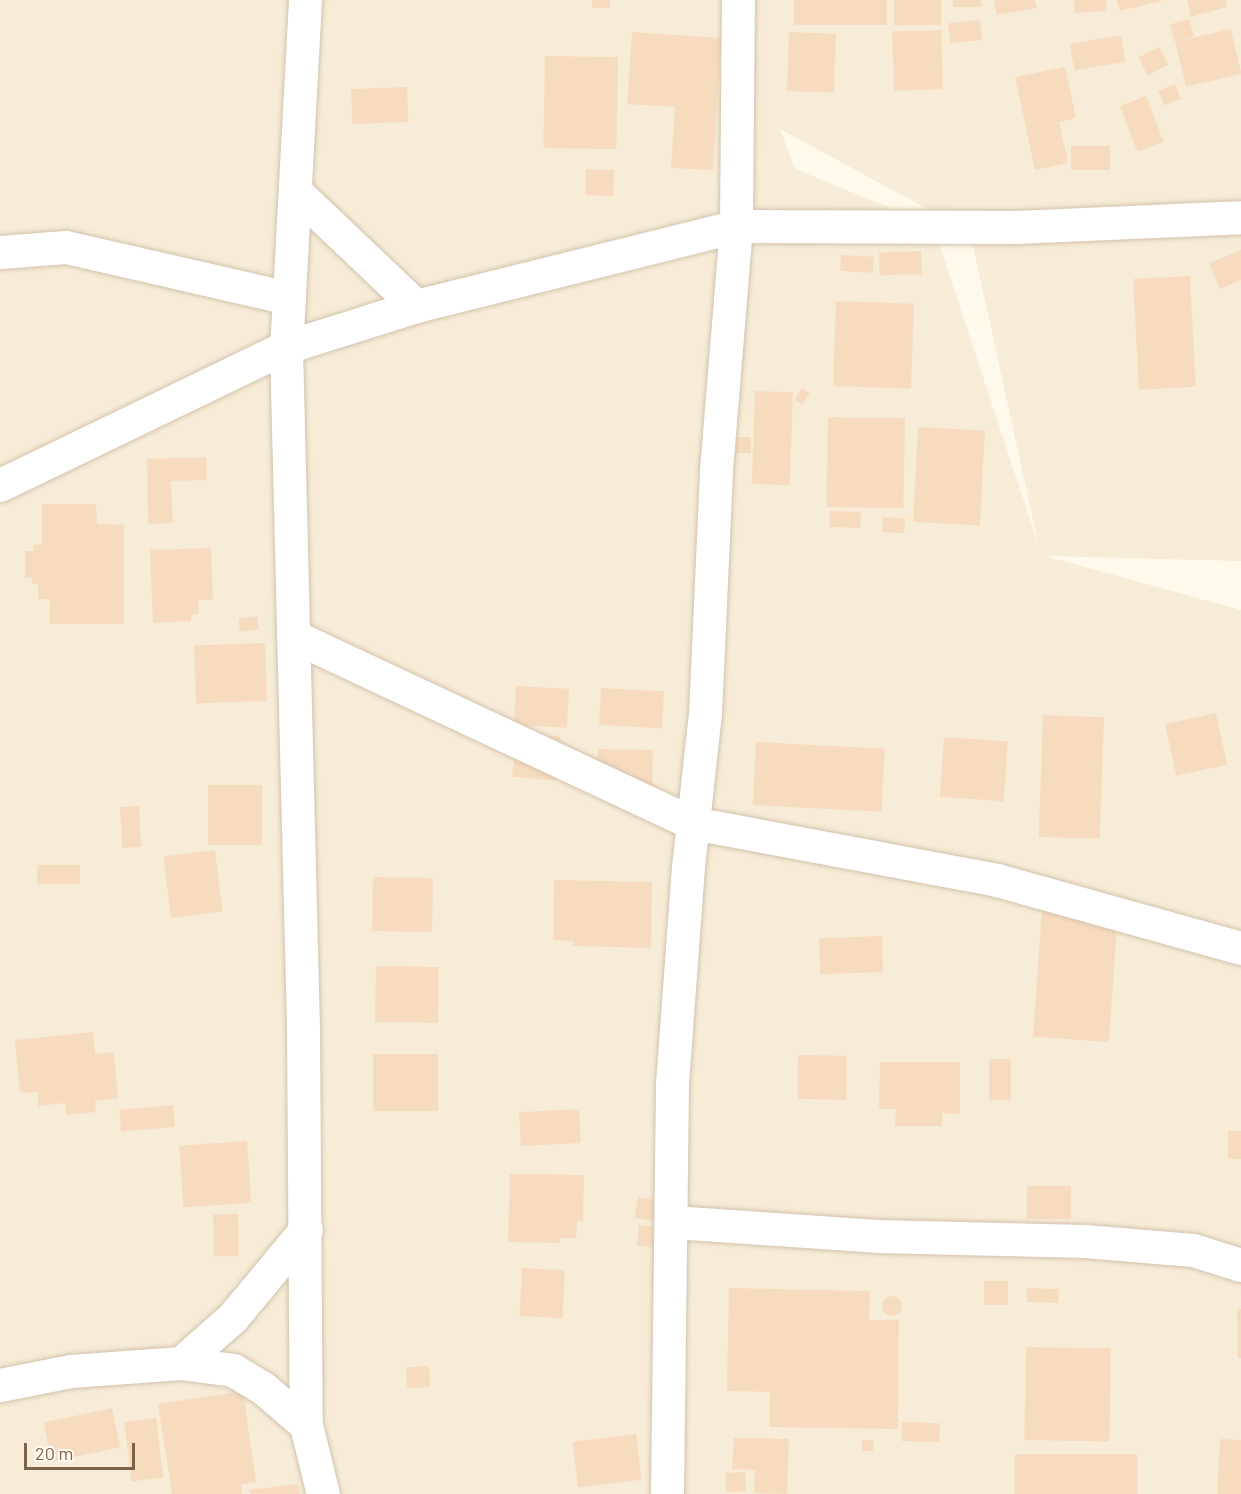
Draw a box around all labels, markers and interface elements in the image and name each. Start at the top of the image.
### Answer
scale bar [27,1431,138,1469]
text: 20 m [35,1442,73,1464]

